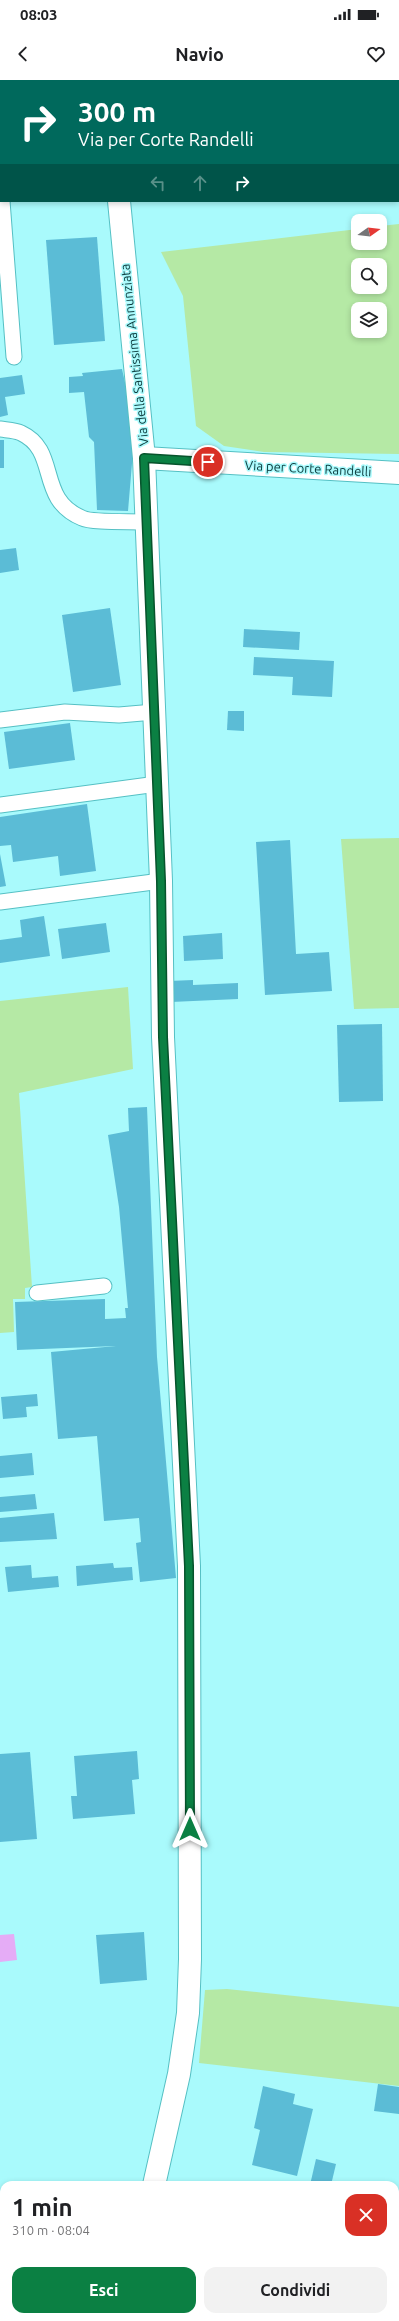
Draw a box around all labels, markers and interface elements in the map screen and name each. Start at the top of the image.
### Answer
text: 08:03 [20,6,58,23]
icon: back [12,43,34,65]
icon: heart [365,43,387,65]
text: Navio [175,44,224,64]
icon: right [12,96,64,148]
text: 300 m [78,96,156,127]
text: Via per Corte Randelli [78,129,254,149]
icon: left [147,172,169,194]
icon: ahead [189,172,211,194]
icon: right [231,172,253,194]
north arrow [351,214,387,250]
map controls [351,214,387,338]
button: search [351,258,387,294]
street label: Via della Santissima Annunziata [117,263,151,447]
button: layers [351,302,387,338]
pin [191,445,225,479]
icon: arrive [197,451,219,473]
street label: Via per Corte Randelli [244,458,372,478]
position arrow [169,1808,211,1850]
text: 1 min [12,2194,73,2221]
button: close [345,2194,387,2236]
text: 310 m · 08:04 [12,2223,90,2237]
button: Esci [12,2267,196,2313]
button: Condividi [204,2267,387,2313]

